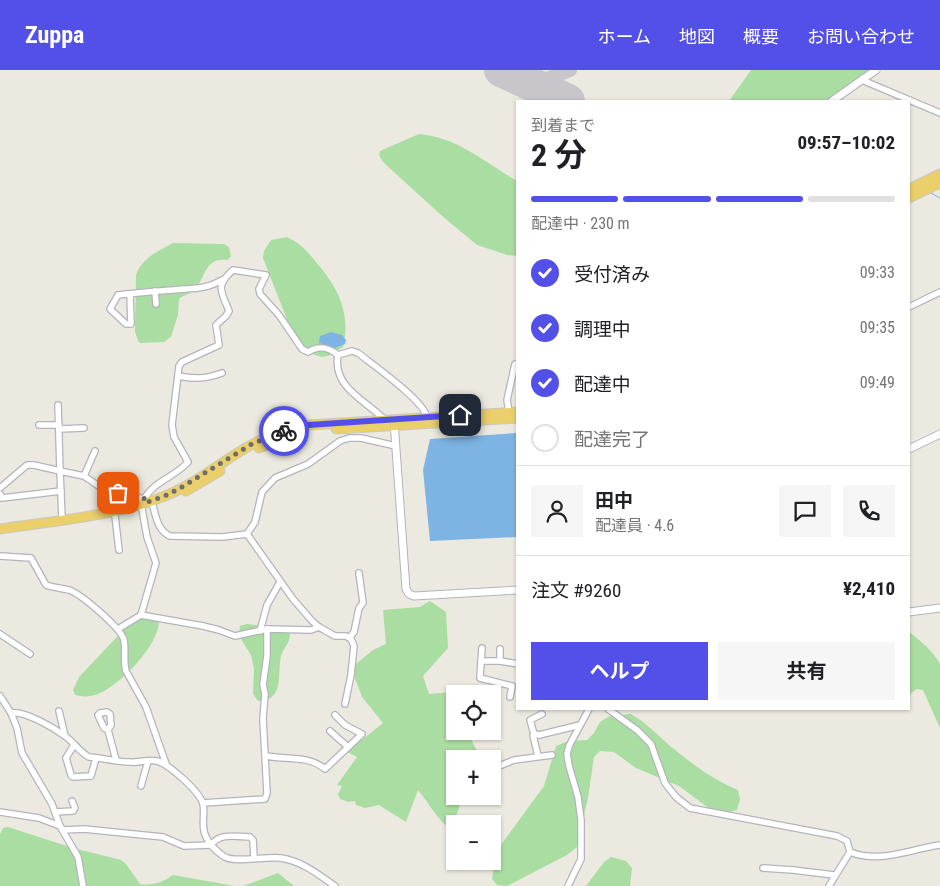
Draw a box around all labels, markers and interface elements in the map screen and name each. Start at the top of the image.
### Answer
text: Zuppa [25,21,84,49]
text: ホーム [598,26,651,47]
text: 地図 [679,26,715,47]
text: 概要 [743,26,779,47]
text: お問い合わせ [807,26,915,47]
text: 到着まで [531,116,595,135]
text: 09:57–10:02 [797,131,895,154]
text: 2 分 [531,136,587,174]
text: 配達中 · 230 m [531,214,630,233]
icon: check [531,259,559,287]
text: 受付済み [574,263,650,286]
text: 09:33 [860,263,895,282]
icon: check [531,314,559,342]
text: 調理中 [574,318,631,341]
text: 09:35 [860,318,895,337]
icon: check [531,369,559,397]
text: 配達中 [574,373,631,396]
text: 09:49 [860,373,895,392]
pin [439,394,481,436]
icon: home [446,401,474,429]
courier [259,406,309,456]
icon: bike [270,417,298,445]
text: 配達完了 [574,428,650,451]
pin [97,472,139,514]
icon: bag [104,479,132,507]
button: person [531,485,583,537]
button: chat [779,485,831,537]
button: phone [843,485,895,537]
text: 田中 [595,489,633,512]
text: 配達員 · 4.6 [595,516,674,535]
text: ¥2,410 [843,577,895,600]
text: 注文 #9260 [531,579,621,602]
button: ヘルプ [531,642,708,700]
button: 共有 [718,642,895,700]
map controls [446,685,501,870]
button: locate [446,685,501,740]
button: + [446,750,501,805]
button: − [446,815,501,870]

